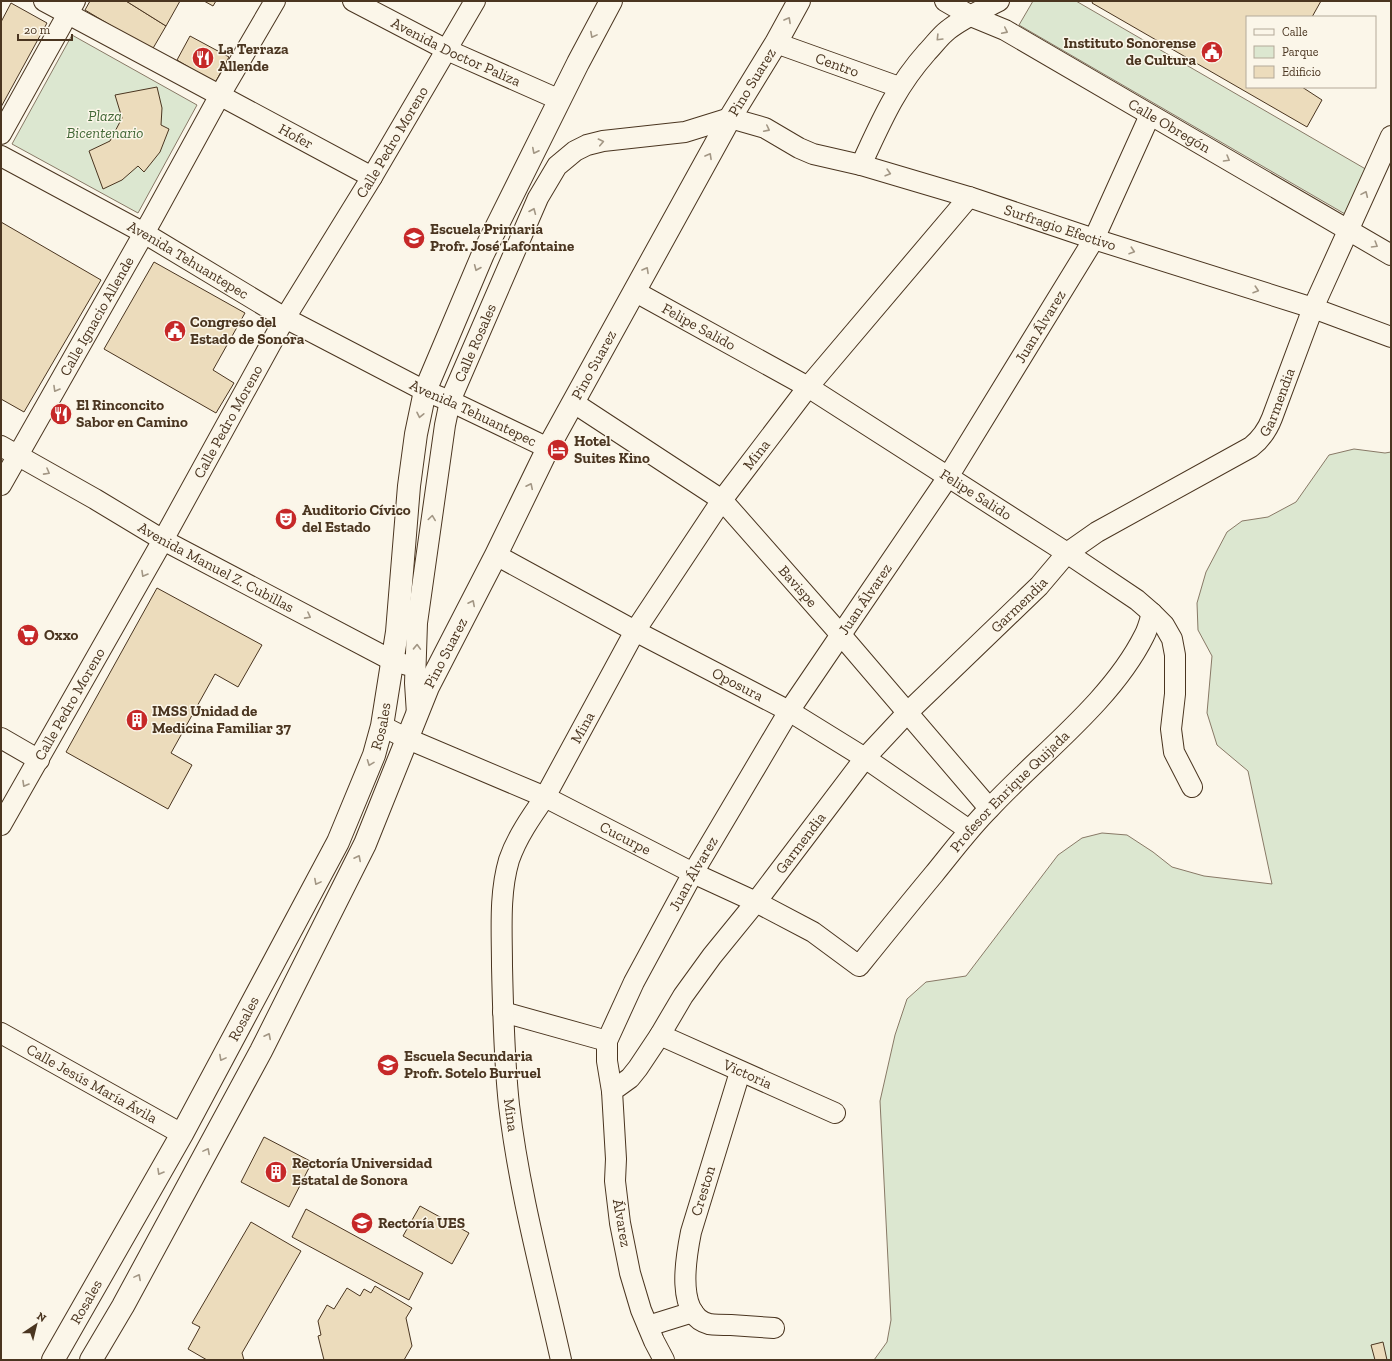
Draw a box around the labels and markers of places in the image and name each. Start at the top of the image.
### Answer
place label: Instituto Sonorense de Cultura [1063,34,1196,69]
public building icon: Instituto Sonorense de Cultura [1199,39,1225,65]
place label: La Terraza Allende [218,40,289,75]
restaurant icon: La Terraza Allende [190,45,216,71]
place label: Escuela Primaria Profr. José Lafontaine [430,220,574,255]
school or university icon: Escuela Primaria Profr. José Lafontaine [401,225,427,251]
place label: Congreso del Estado de Sonora [190,313,305,348]
public building icon: Congreso del Estado de Sonora [162,318,188,344]
place label: El Rinconcito Sabor en Camino [76,396,188,431]
restaurant icon: El Rinconcito Sabor en Camino [48,401,74,427]
place label: Hotel Suites Kino [574,432,650,467]
hotel icon: Hotel Suites Kino [545,437,571,463]
place label: Auditorio Cívico del Estado [302,501,411,536]
theatre icon: Auditorio Cívico del Estado [273,506,299,532]
supermarket icon: Oxxo [15,622,41,648]
place label: Oxxo [44,626,79,644]
place label: IMSS Unidad de Medicina Familiar 37 [152,702,291,737]
building icon: IMSS Unidad de Medicina Familiar 37 [124,707,150,733]
place label: Escuela Secundaria Profr. Sotelo Burruel [404,1047,541,1082]
school or university icon: Escuela Secundaria Profr. Sotelo Burruel [375,1052,401,1078]
place label: Rectoría Universidad Estatal de Sonora [292,1154,433,1189]
building icon: Rectoría Universidad Estatal de Sonora [263,1159,289,1185]
school or university icon: Rectoría UES [349,1210,375,1236]
place label: Rectoría UES [378,1214,465,1232]

